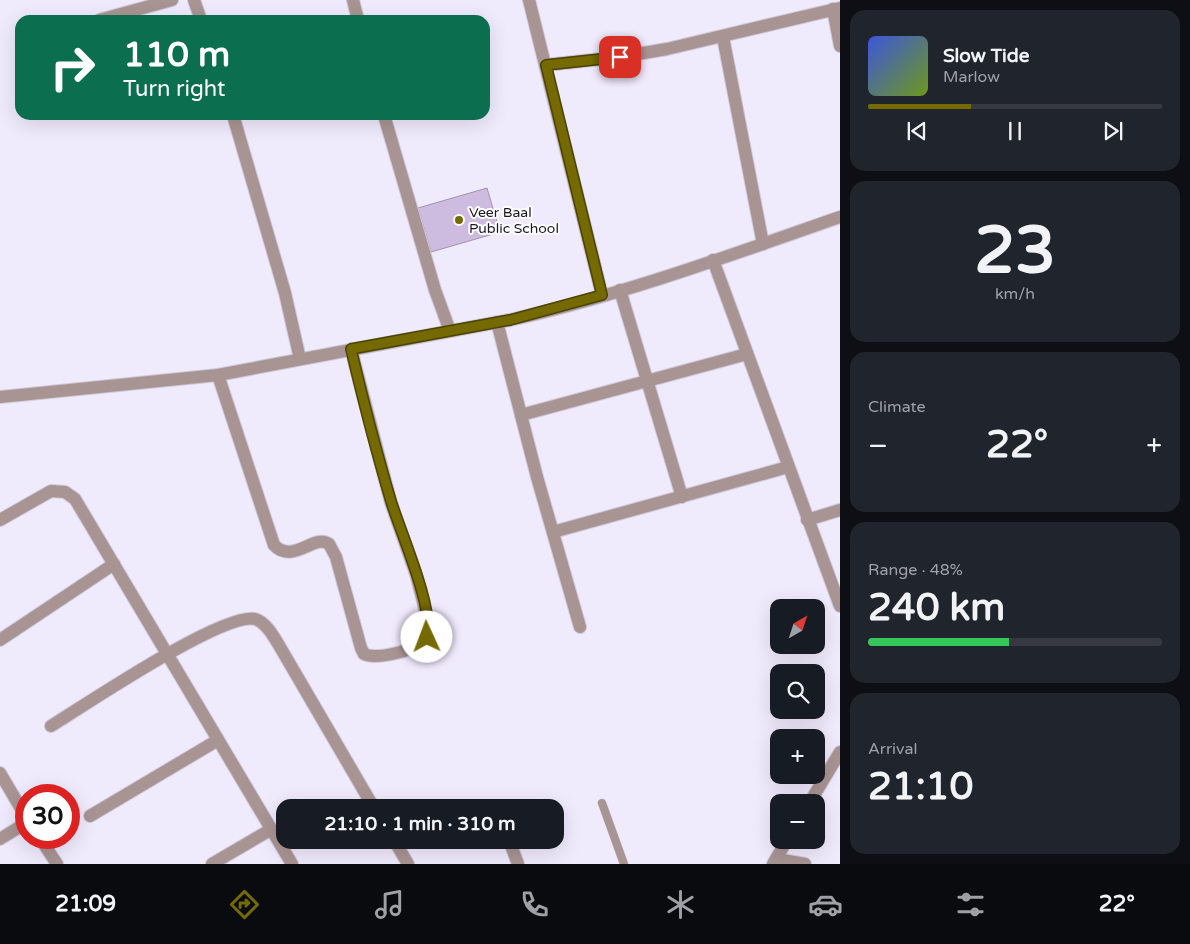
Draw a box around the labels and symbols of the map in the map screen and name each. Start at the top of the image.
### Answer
pin [599,36,641,78]
place label: Veer Baal Public School [469,204,559,237]
marker: Veer Baal Public School [453,214,465,226]
north arrow [770,599,825,654]
position arrow [400,610,452,662]
speed limit sign: 30 [15,784,80,849]

